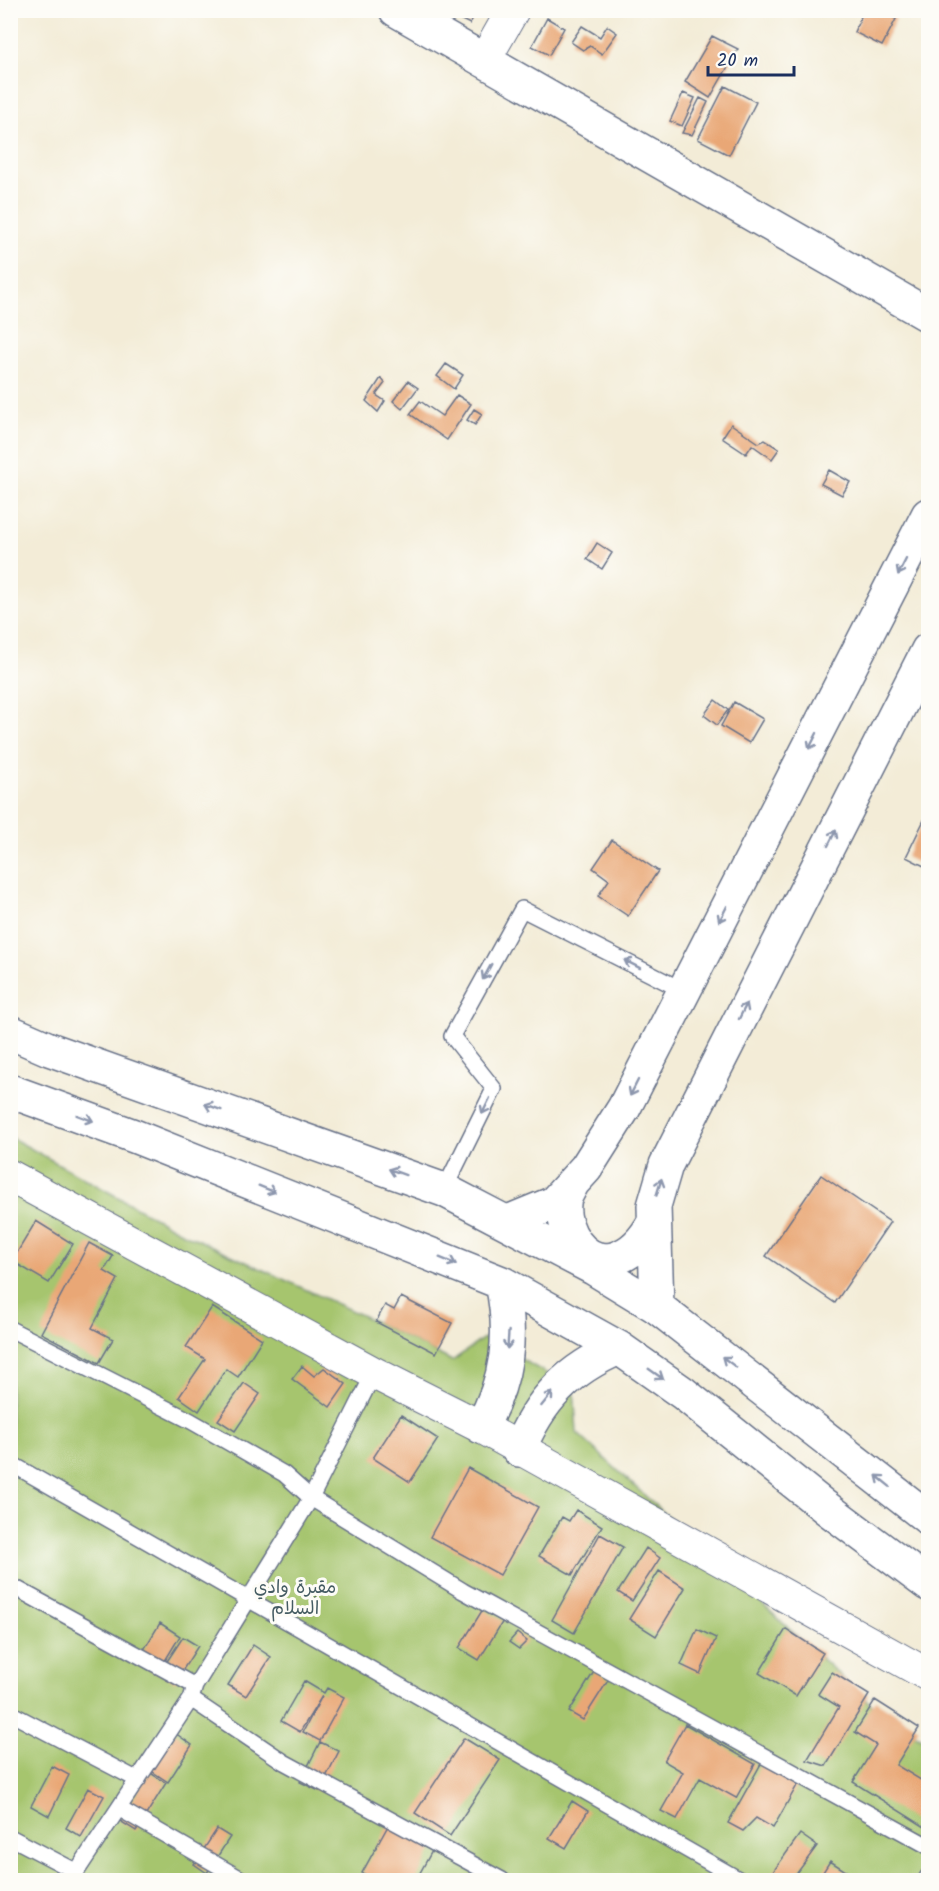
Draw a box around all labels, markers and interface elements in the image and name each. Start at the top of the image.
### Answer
scale bar [708,39,794,77]
text: 20 m [717,47,758,76]
one-way arrow [896,558,907,576]
one-way arrow [806,731,818,749]
one-way arrow [827,829,838,847]
one-way arrow [717,905,729,923]
one-way arrow [623,958,641,970]
one-way arrow [481,963,493,980]
one-way arrow [738,1003,749,1021]
one-way arrow [628,1078,639,1096]
one-way arrow [480,1096,491,1114]
one-way arrow [204,1100,223,1111]
one-way arrow [75,1114,94,1125]
one-way arrow [388,1166,407,1177]
one-way arrow [654,1178,665,1197]
one-way arrow [257,1184,275,1195]
one-way arrow [438,1256,457,1267]
one-way arrow [503,1330,514,1350]
one-way arrow [721,1356,737,1369]
one-way arrow [647,1368,663,1380]
one-way arrow [540,1391,553,1407]
one-way arrow [875,1475,891,1488]
park label: مقبرة وادي السلام [254,1574,336,1624]

